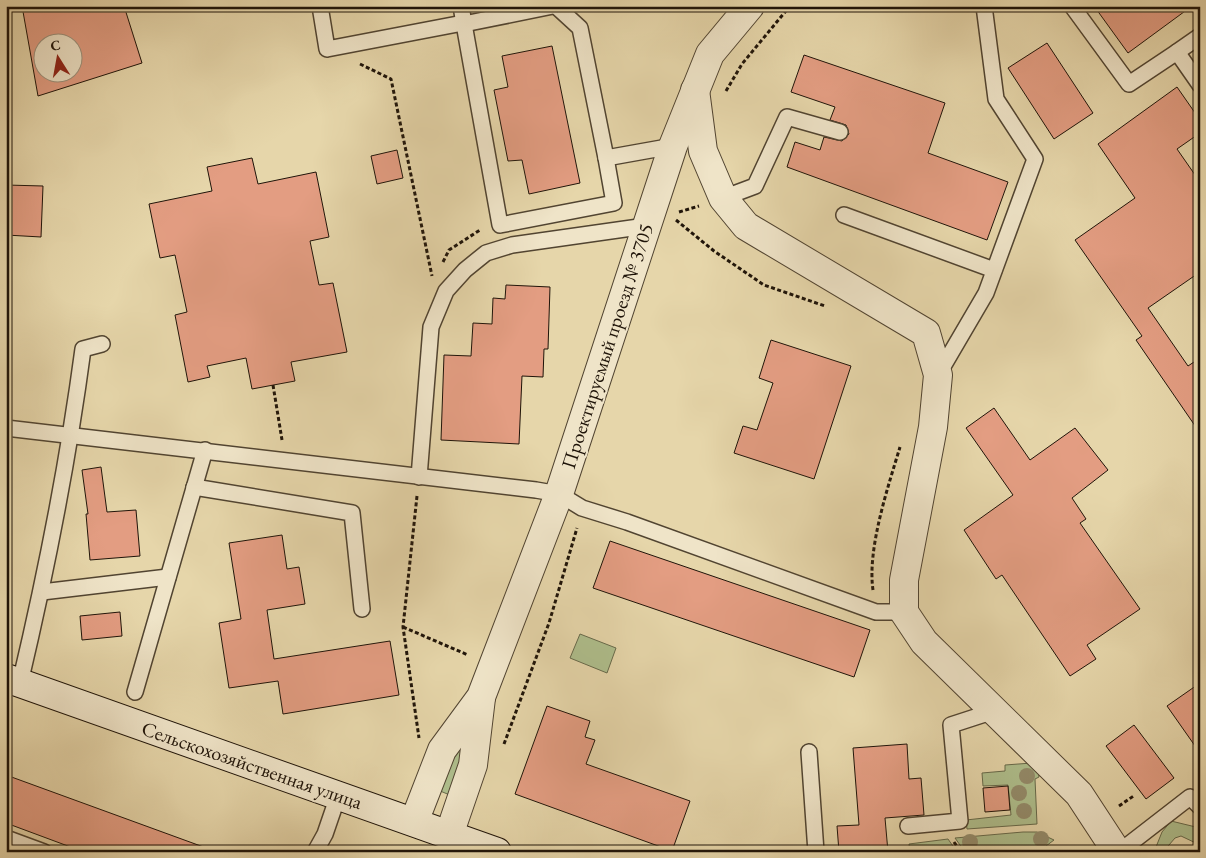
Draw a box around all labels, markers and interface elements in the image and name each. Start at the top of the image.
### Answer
north arrow [32,32,82,82]
text: С [49,35,62,55]
street label: Проектируемый проезд № 3705 [555,220,659,472]
street label: Сельскохозяйственная улица [138,715,366,815]

